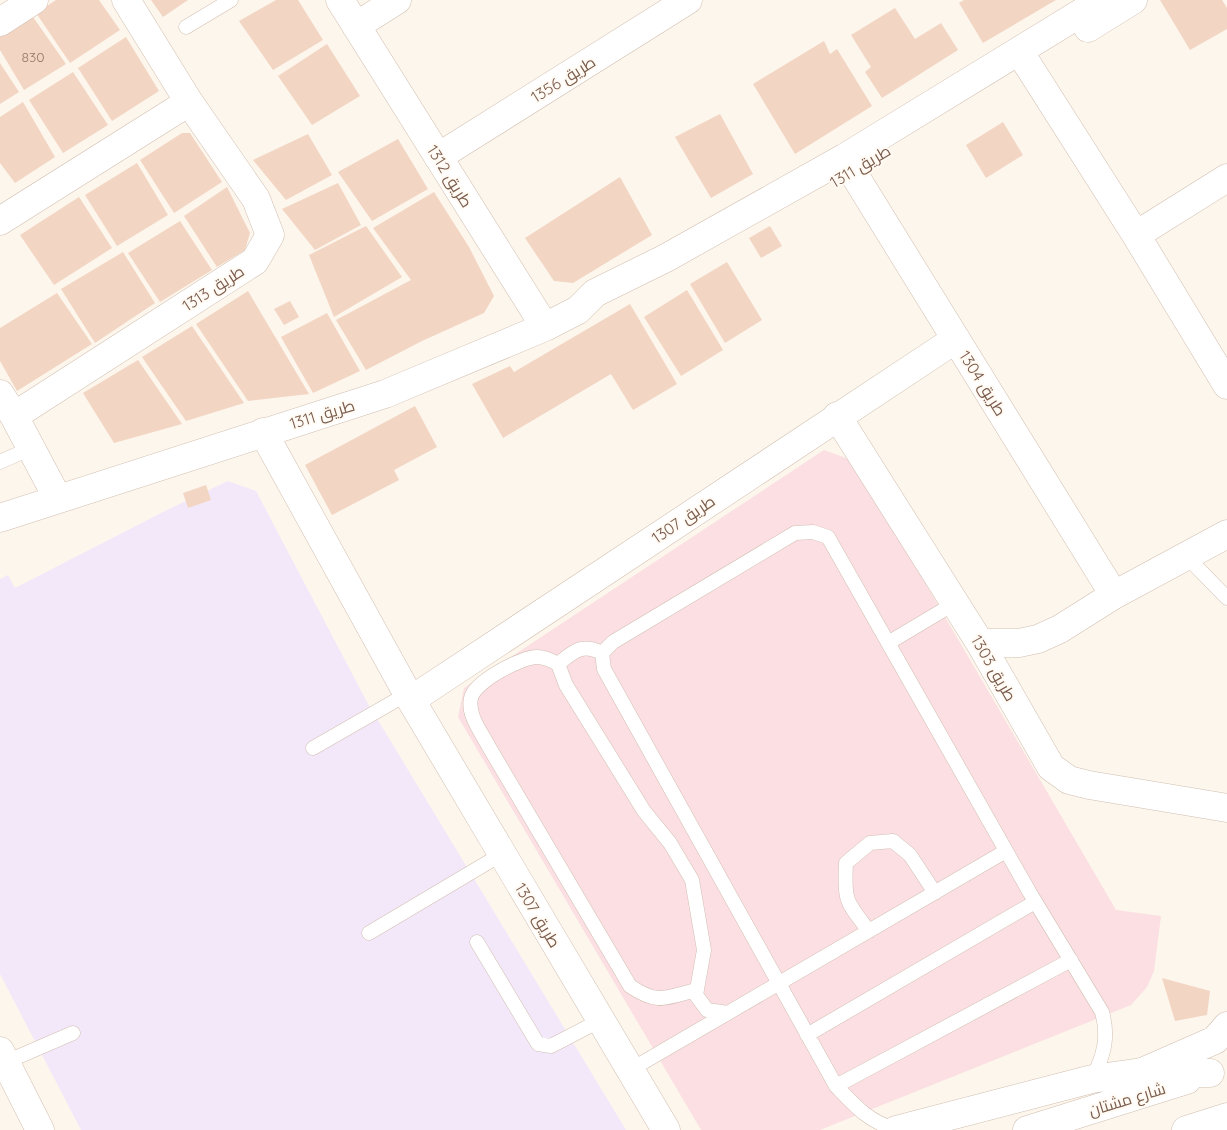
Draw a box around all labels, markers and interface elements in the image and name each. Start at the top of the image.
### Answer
house number: 830 [21,48,45,66]
street label: طريق 1356 [527,51,600,108]
street label: طريق 1311 [826,140,894,193]
street label: طريق 1312 [422,141,477,212]
street label: طريق 1313 [178,261,248,316]
street label: طريق 1304 [954,347,1011,420]
street label: طريق 1311 [287,395,357,434]
street label: طريق 1307 [648,491,719,548]
street label: طريق 1303 [966,631,1021,705]
street label: طريق 1307 [510,879,565,952]
street label: شارع مشتان [1086,1078,1169,1122]

